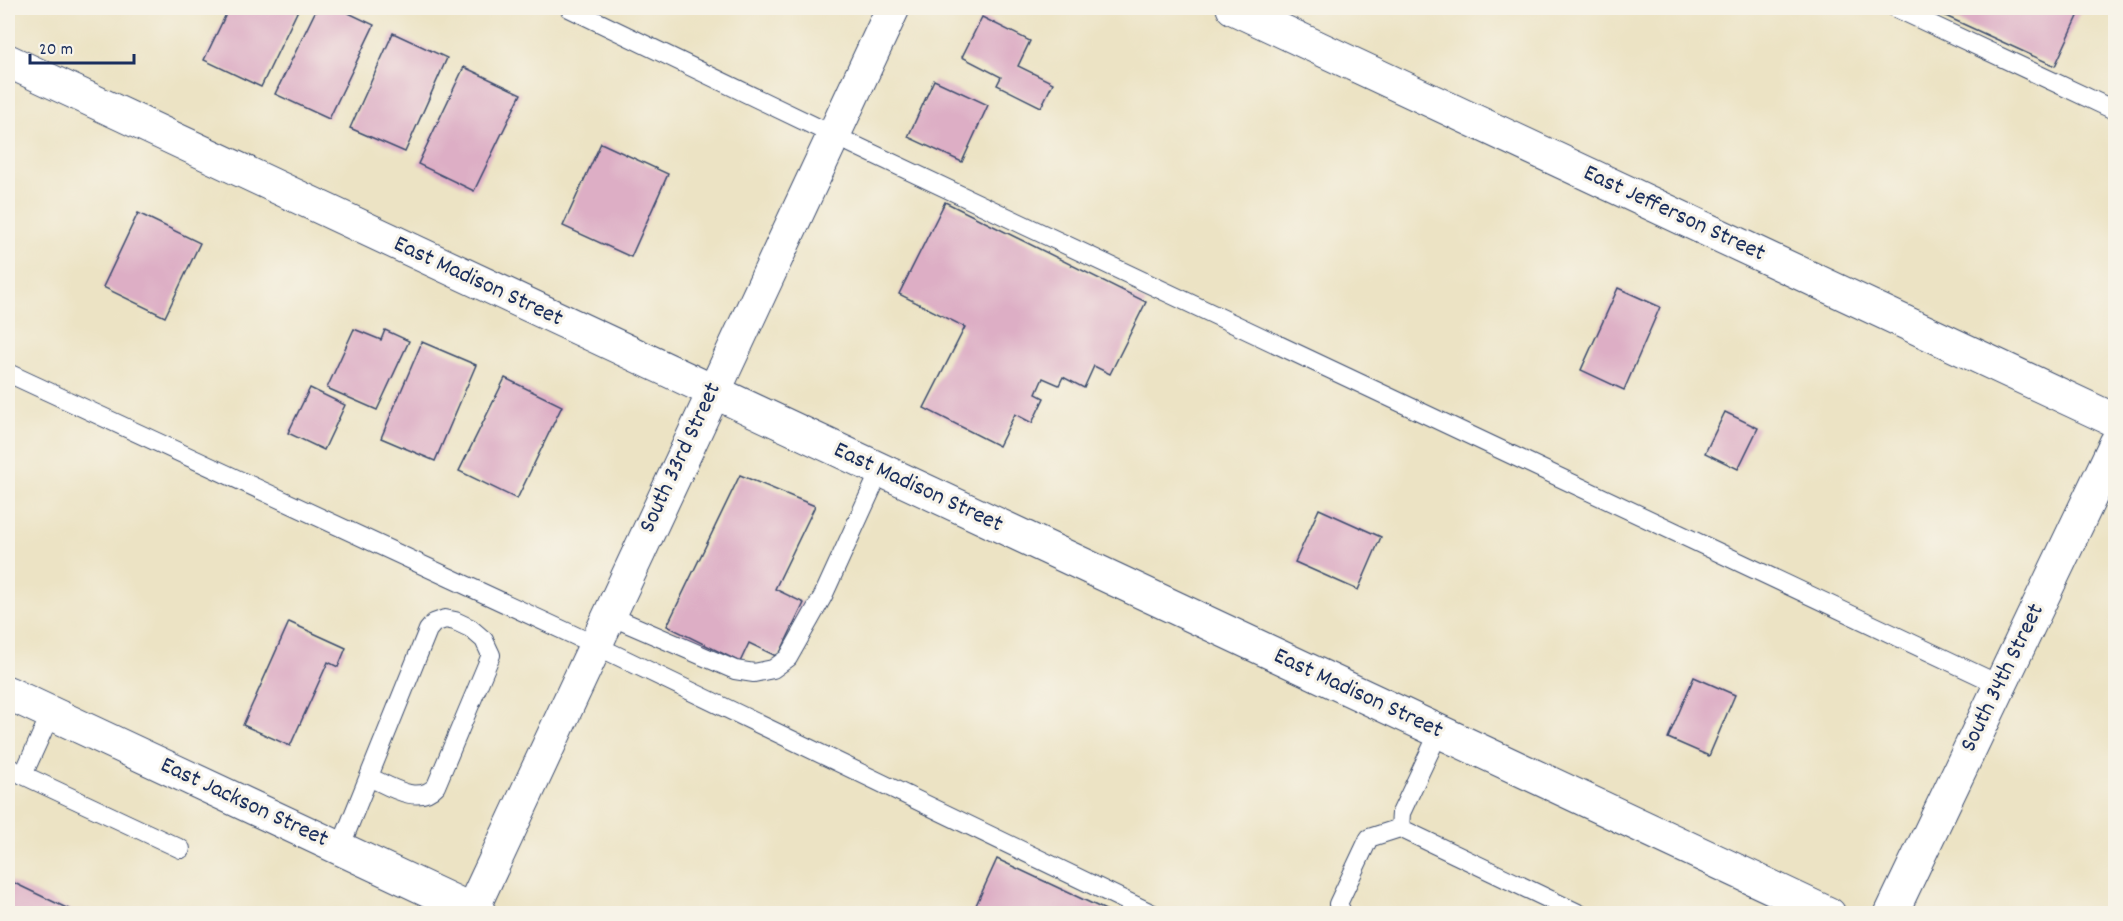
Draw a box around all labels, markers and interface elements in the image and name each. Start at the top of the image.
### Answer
scale bar [30,27,134,65]
text: 20 m [39,38,73,63]
street label: East Jefferson Street [1577,157,1771,271]
street label: East Madison Street [388,228,568,336]
street label: South 33rd Street [631,377,731,539]
street label: East Madison Street [828,434,1008,542]
street label: South 34th Street [1952,598,2054,758]
street label: East Madison Street [1268,640,1448,748]
street label: East Jackson Street [154,749,334,857]

